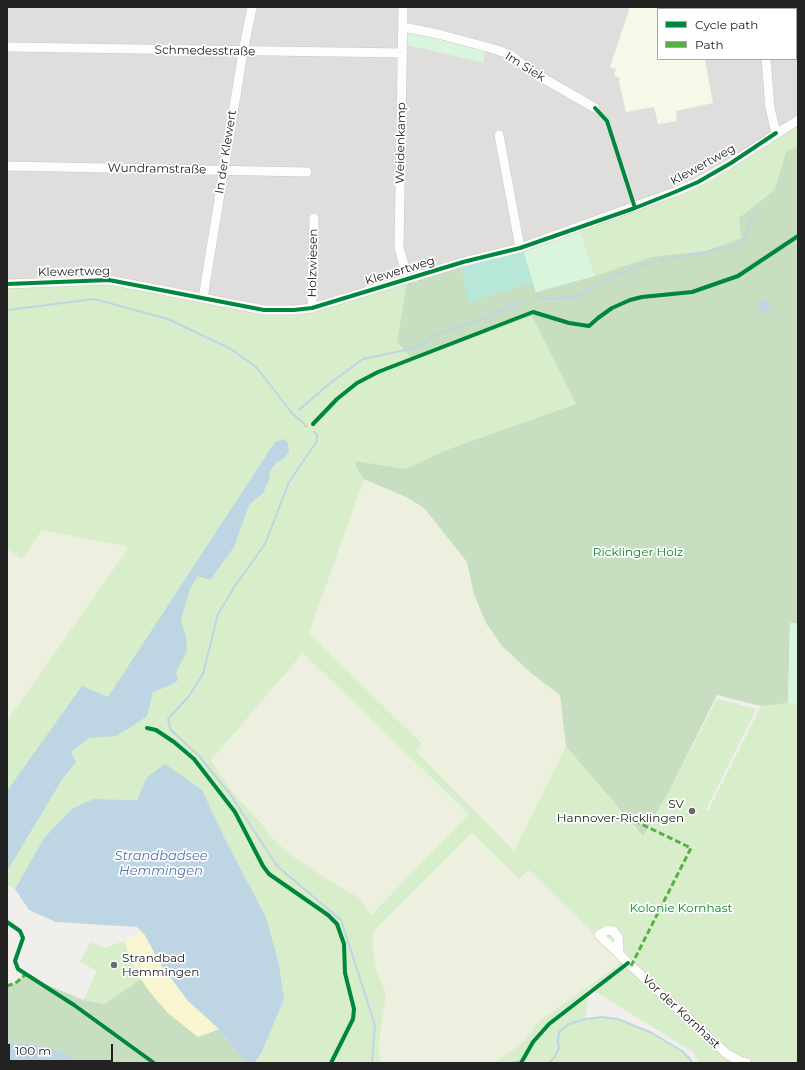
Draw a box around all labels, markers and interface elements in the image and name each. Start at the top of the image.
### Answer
legend [657,8,797,60]
text: Cycle path [695,17,758,32]
text: Path [695,37,724,52]
street label: Schmedesstraße [154,43,256,59]
street label: Im Siek [502,49,548,85]
street label: Weidenkamp [393,102,409,184]
street label: In der Klewert [212,109,240,195]
street label: Klewertweg [668,141,738,189]
street label: Wundramstraße [107,161,207,177]
street label: Holzwiesen [305,228,321,298]
street label: Klewertweg [363,254,437,288]
street label: Klewertweg [38,264,110,280]
park label: Ricklinger Holz [593,545,683,559]
place label: SV Hannover-Ricklingen [557,797,684,825]
marker: SV Hannover-Ricklingen [687,806,697,816]
water label: Strandbadsee Hemmingen [114,848,208,879]
park label: Kolonie Kornhast [630,901,732,915]
place label: Strandbad Hemmingen [122,951,199,979]
marker: Strandbad Hemmingen [109,960,119,970]
street label: Vor der Kornhast [639,972,723,1052]
scale bar [10,1036,115,1062]
text: 100 m [15,1043,51,1058]

